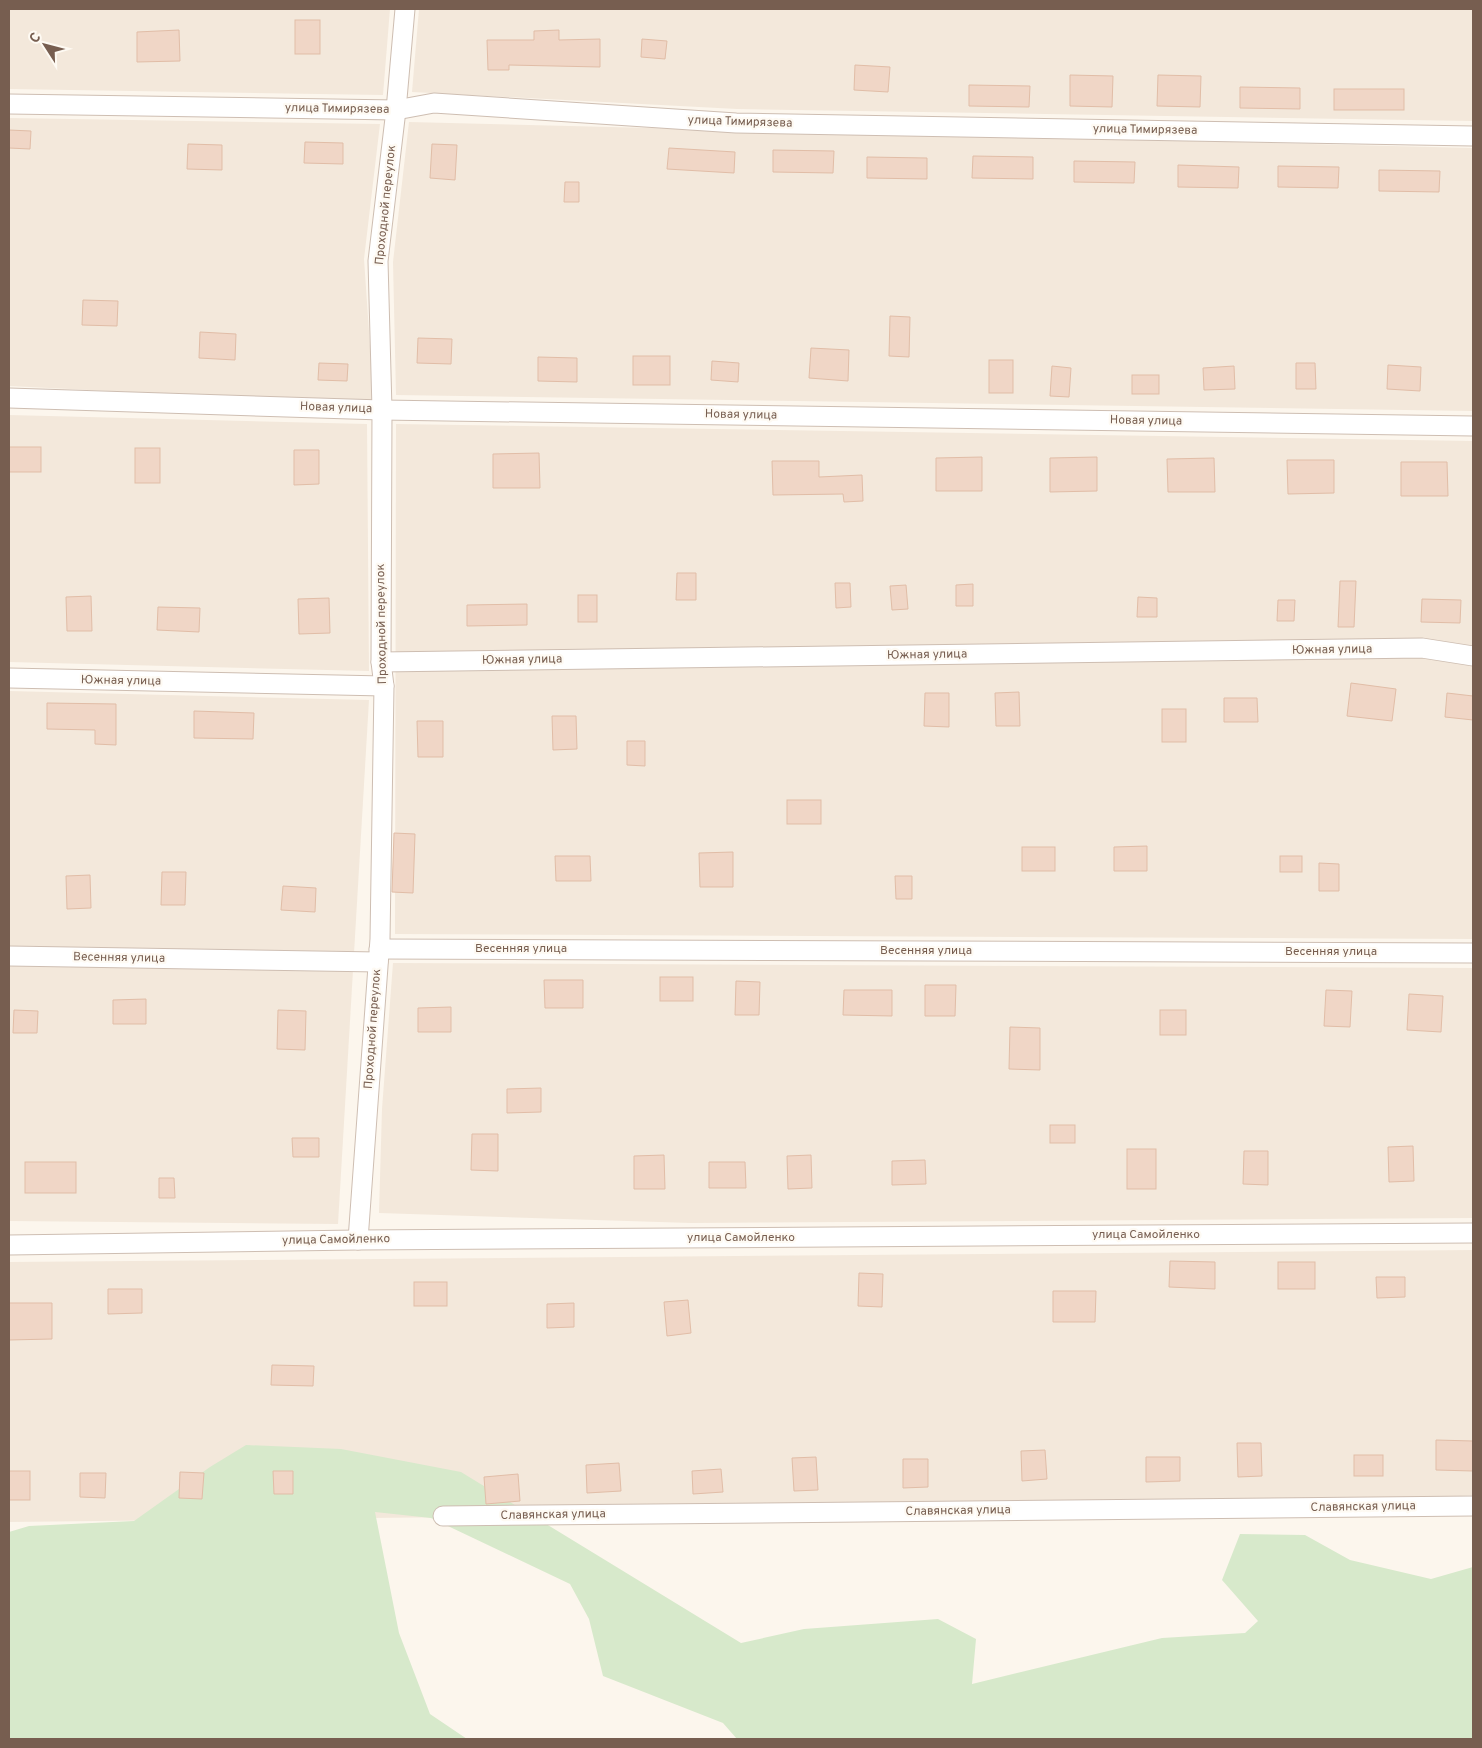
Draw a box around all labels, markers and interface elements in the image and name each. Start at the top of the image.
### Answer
north arrow [20,20,70,70]
text: С [26,30,45,47]
street label: улица Тимирязева [285,100,389,118]
street label: улица Тимирязева [687,112,793,132]
street label: улица Тимирязева [1093,121,1197,139]
street label: Проходной переулок [372,144,400,266]
street label: Новая улица [300,399,372,417]
street label: Новая улица [705,406,777,424]
street label: Новая улица [1110,412,1182,430]
street label: Проходной переулок [373,564,391,684]
street label: Южная улица [1292,641,1372,659]
street label: Южная улица [887,646,967,664]
street label: Южная улица [482,651,562,669]
street label: Южная улица [81,672,161,690]
street label: Весенняя улица [475,941,567,957]
street label: Весенняя улица [880,943,972,959]
street label: Весенняя улица [1285,944,1377,960]
street label: Весенняя улица [73,949,165,967]
street label: Проходной переулок [361,968,385,1090]
street label: улица Самойленко [1092,1227,1200,1243]
street label: улица Самойленко [687,1230,795,1246]
street label: улица Самойленко [282,1231,391,1249]
street label: Славянская улица [1310,1498,1416,1516]
street label: Славянская улица [905,1502,1011,1520]
street label: Славянская улица [500,1506,606,1524]

